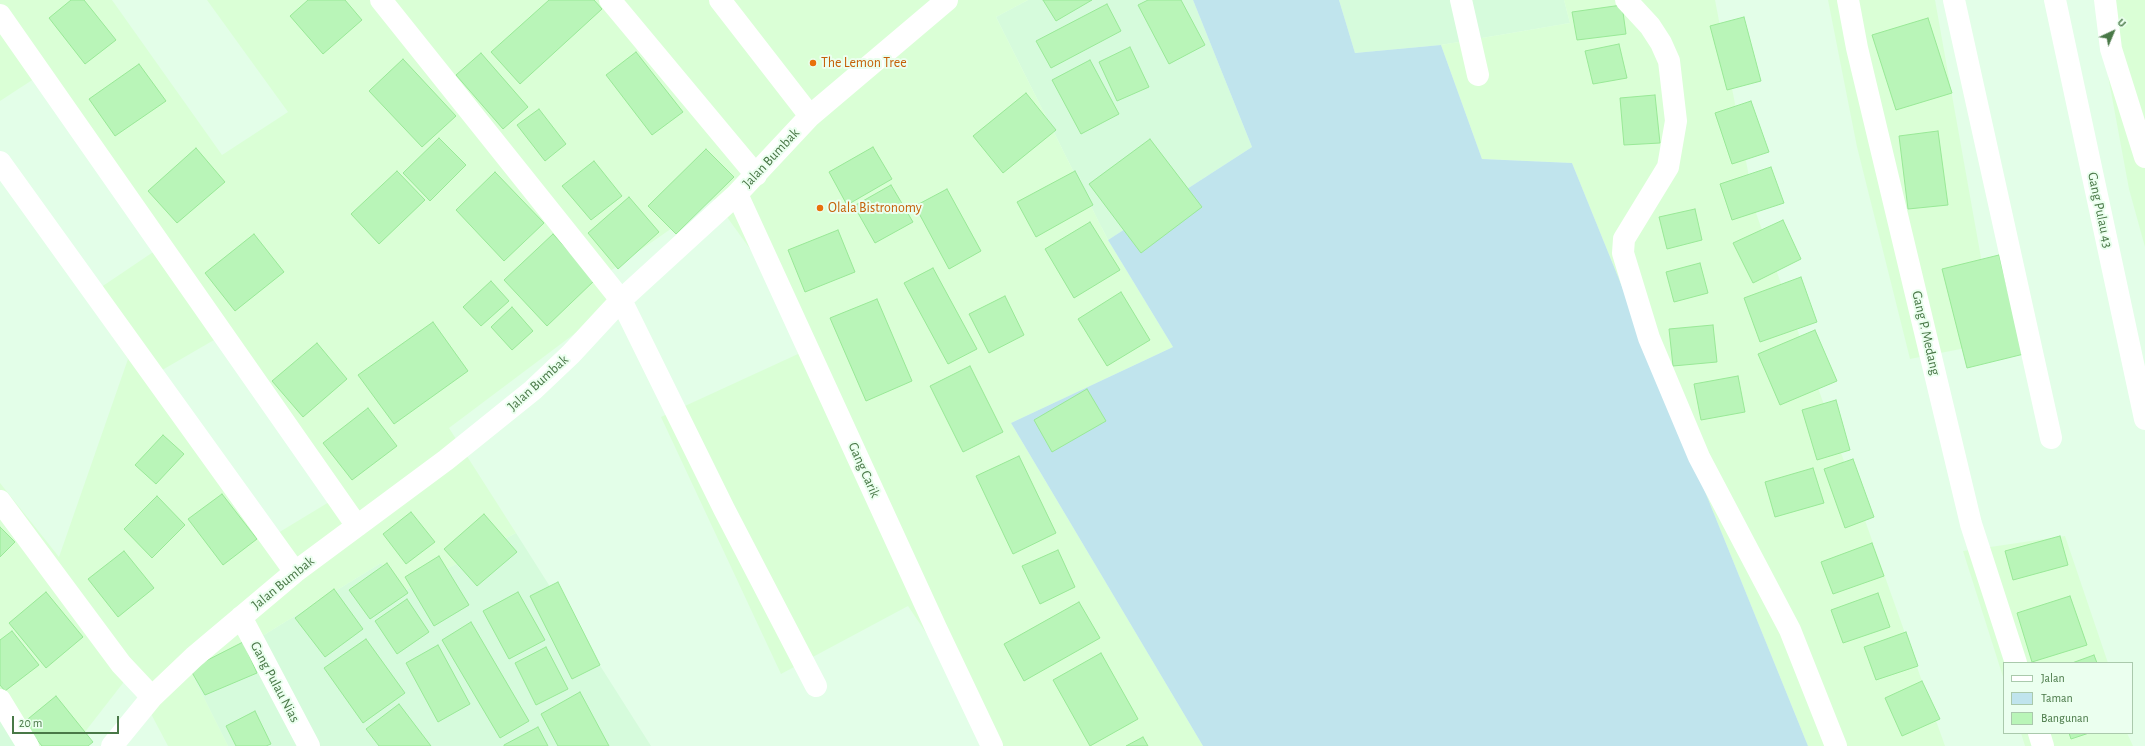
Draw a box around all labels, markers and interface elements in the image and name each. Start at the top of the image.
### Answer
north arrow [2093,12,2133,52]
text: U [2115,17,2128,29]
place label: The Lemon Tree [821,55,907,71]
marker: The Lemon Tree [808,58,818,68]
street label: Jalan Bumbak [739,125,803,191]
street label: Gang Pulau 43 [2084,171,2116,249]
place label: Olala Bistronomy [828,200,922,216]
marker: Olala Bistronomy [815,203,825,213]
street label: Gang P. Medang [1908,289,1944,377]
street label: Jalan Bumbak [504,351,572,415]
street label: Gang Carik [844,440,884,500]
street label: Jalan Bumbak [248,553,318,613]
street label: Gang Pulau Nias [247,639,303,725]
legend [2003,662,2133,734]
text: Jalan [2041,672,2065,684]
text: Taman [2041,692,2073,704]
scale bar [14,708,121,734]
text: Bangunan [2041,712,2089,724]
text: 20 m [19,717,42,729]

